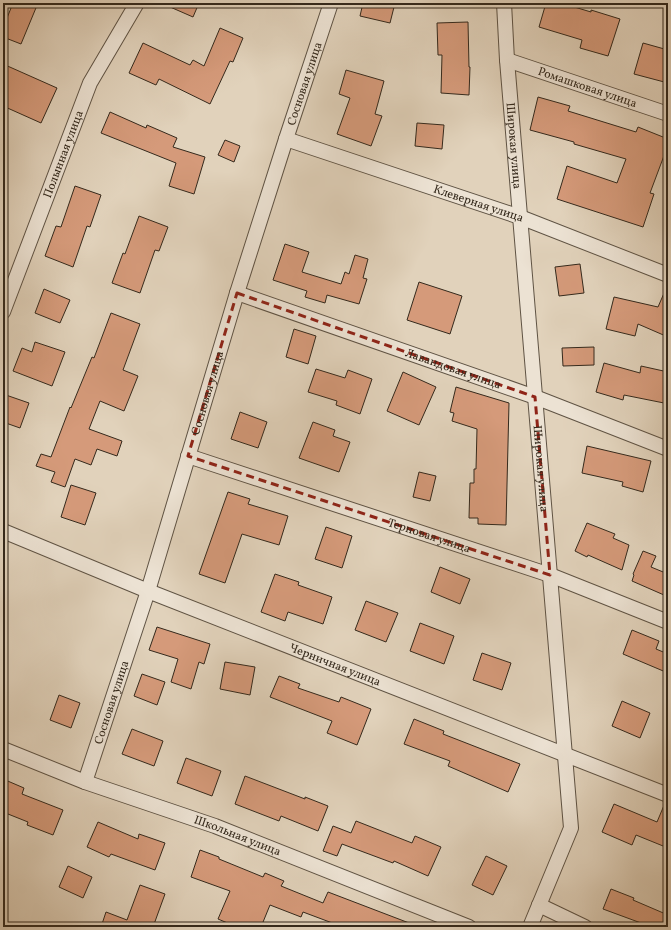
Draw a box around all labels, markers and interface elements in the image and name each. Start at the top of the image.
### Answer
street label: Сосновая улица [284,40,327,128]
street label: Ромашковая улица [536,64,639,112]
street label: Широкая улица [502,102,525,190]
street label: Полынная улица [40,108,88,201]
street label: Клеверная улица [431,182,526,227]
street label: Лавандовая улица [403,345,503,394]
street label: Сосновая улица [188,349,228,437]
street label: Широкая улица [528,425,552,513]
street label: Терновая улица [385,515,473,557]
street label: Черничная улица [287,640,383,691]
street label: Сосновая улица [91,659,134,746]
street label: Школьная улица [192,812,283,860]

